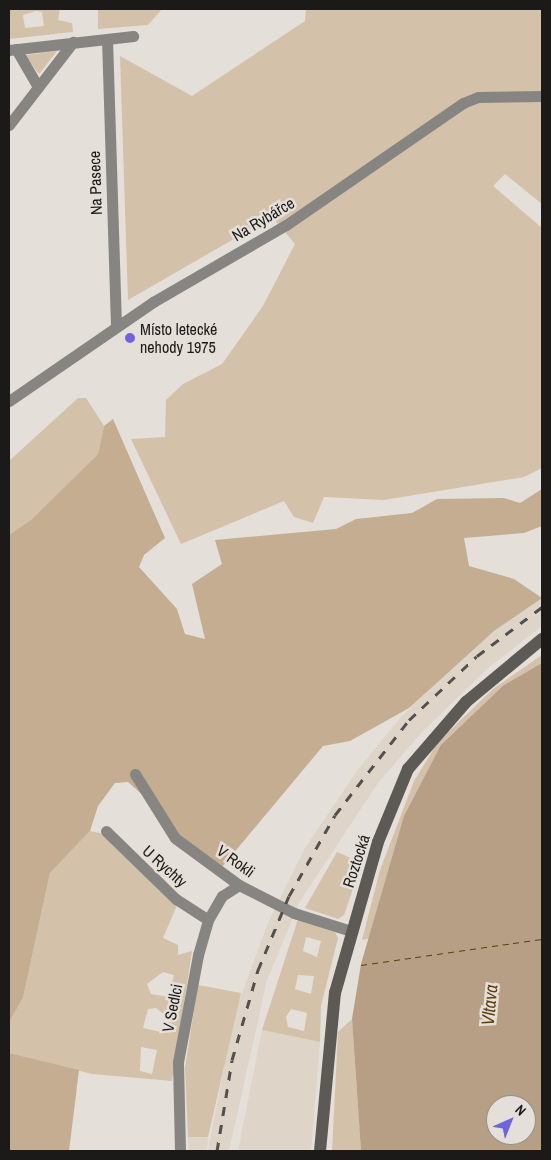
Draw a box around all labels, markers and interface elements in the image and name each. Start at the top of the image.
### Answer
street label: Na Pasece [84,151,106,215]
street label: Na Rybářce [228,193,298,245]
place label: Místo letecké nehody 1975 [140,319,217,357]
marker: Místo letecké nehody 1975 [124,332,136,344]
street label: Roztocká [338,832,374,890]
street label: U Rychty [139,841,191,891]
street label: V Rokli [213,841,259,881]
street label: V Sedlci [158,982,186,1034]
water label: Vltava [477,984,503,1026]
north arrow [486,1095,536,1145]
text: N [511,1101,530,1119]

